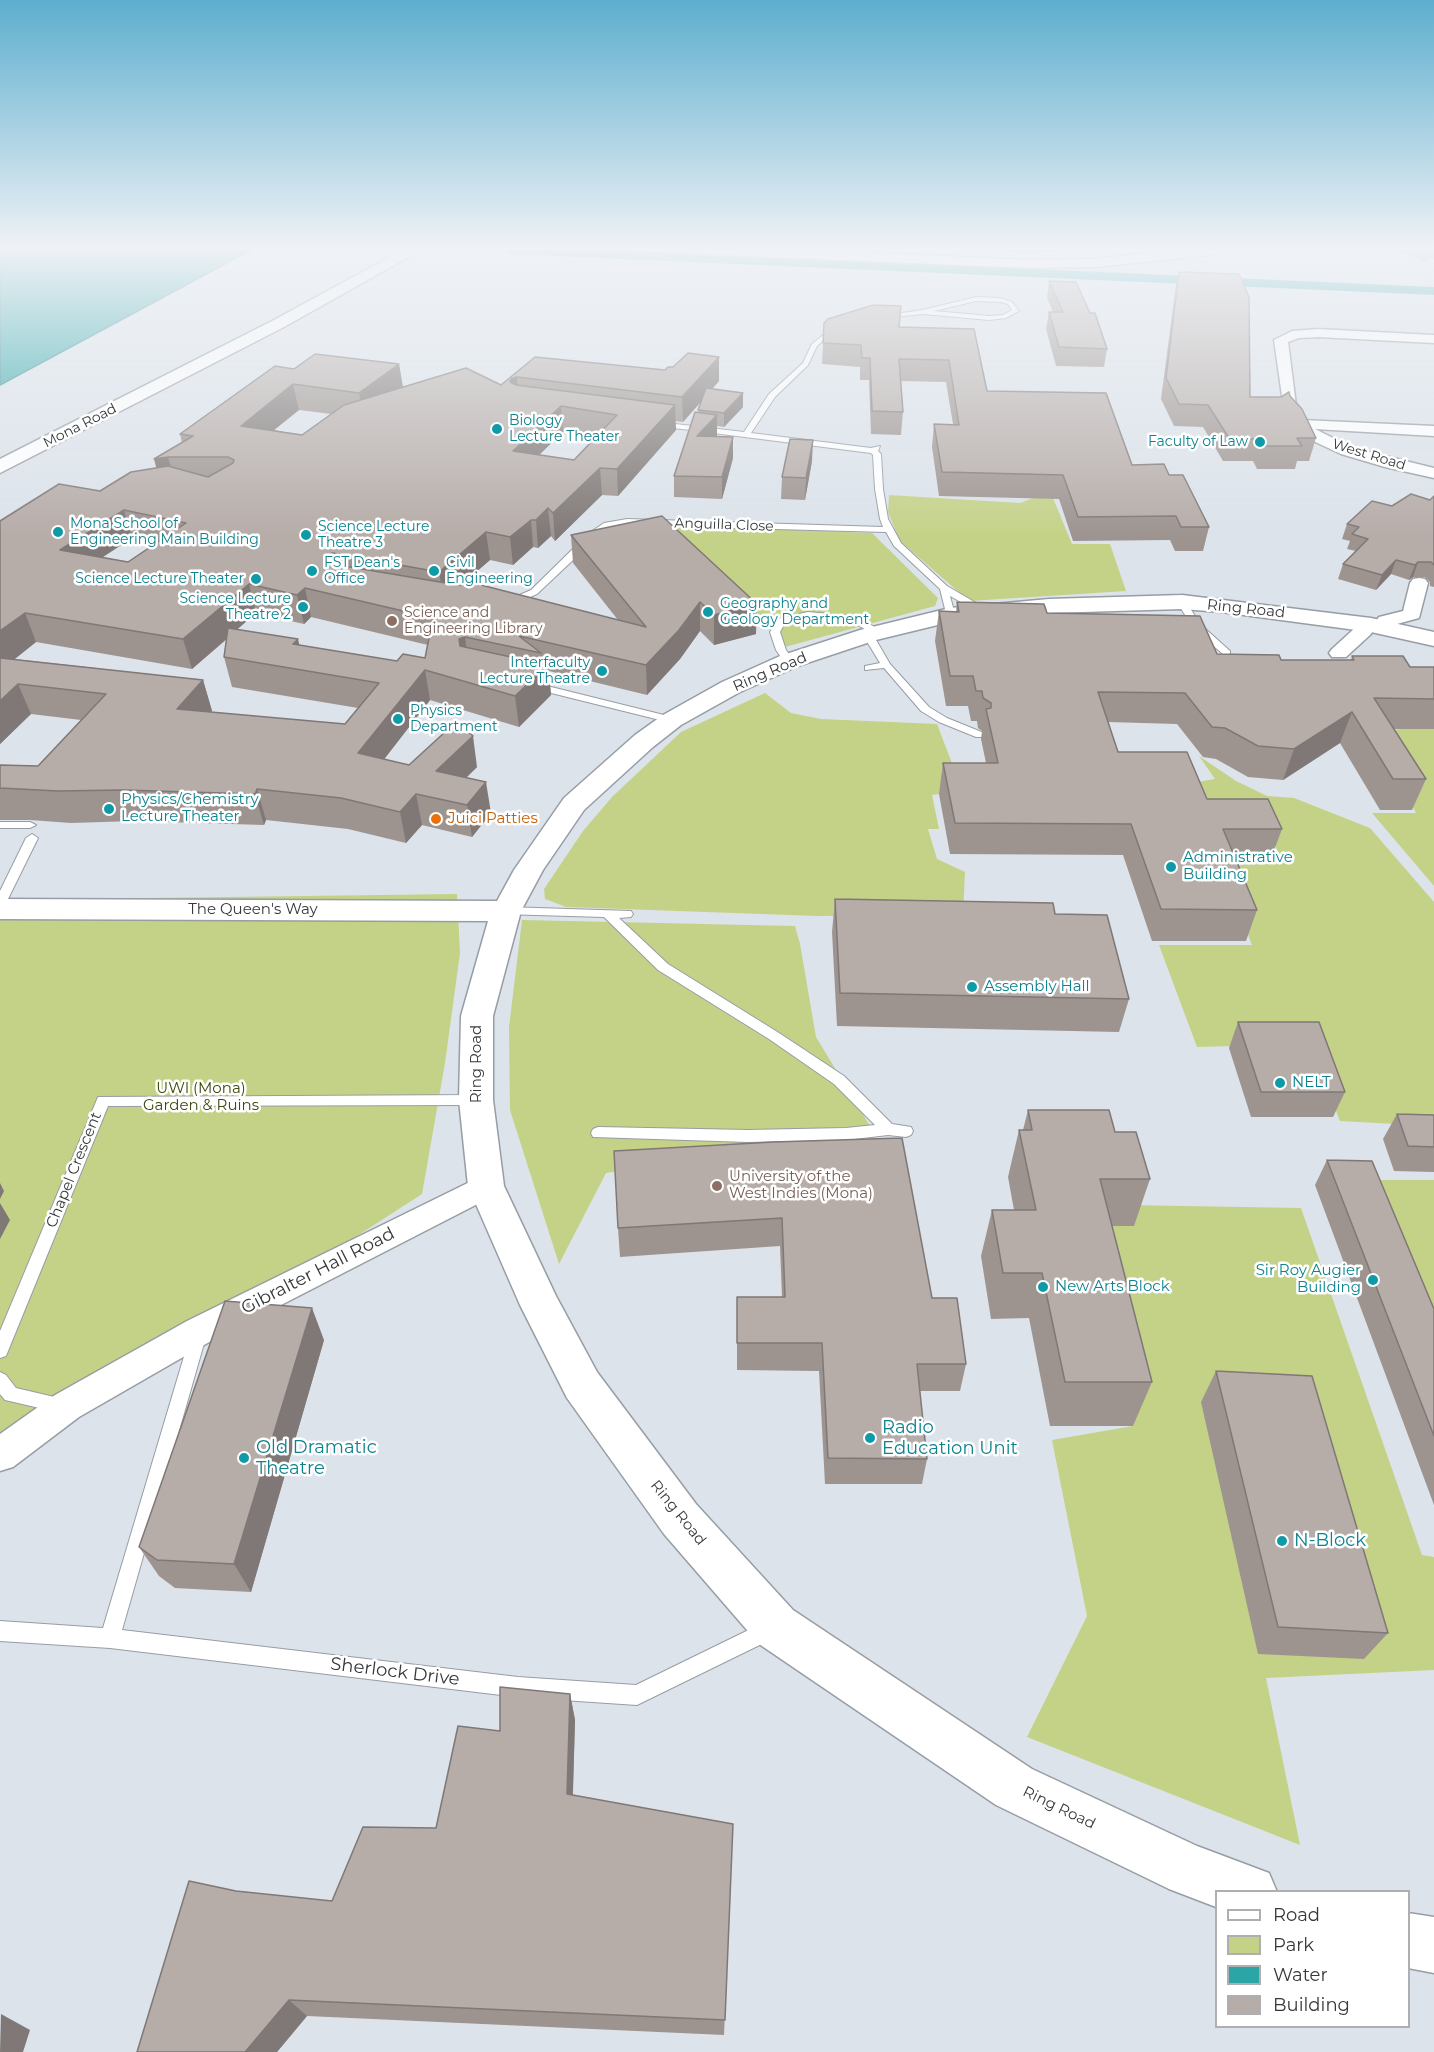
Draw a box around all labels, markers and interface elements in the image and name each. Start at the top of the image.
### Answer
street label: Mona Road [40,400,120,452]
place label: Biology Lecture Theater [509,413,620,446]
marker: Biology Lecture Theater [490,422,504,436]
place label: Faculty of Law [1148,434,1248,450]
marker: Faculty of Law [1253,435,1267,449]
street label: West Road [1330,436,1408,474]
street label: Anguilla Close [674,515,774,535]
place label: Mona School of Engineering Main Building [70,516,259,548]
place label: Science Lecture Theatre 3 [318,519,429,552]
marker: Mona School of Engineering Main Building [51,525,65,539]
marker: Science Lecture Theatre 3 [299,528,313,542]
place label: FST Dean's Office [324,555,400,588]
place label: Civil Engineering [446,555,533,588]
marker: FST Dean's Office [305,564,319,578]
marker: Civil Engineering [427,564,441,578]
place label: Science Lecture Theater [75,571,244,587]
marker: Science Lecture Theater [249,572,263,586]
place label: Science Lecture Theatre 2 [180,591,291,624]
place label: Geography and Geology Department [720,596,869,628]
street label: Ring Road [1206,596,1286,622]
marker: Science Lecture Theatre 2 [296,600,310,614]
place label: Science and Engineering Library [404,605,542,638]
marker: Geography and Geology Department [701,605,715,619]
marker: Science and Engineering Library [385,614,399,628]
street label: Ring Road [730,648,810,696]
place label: Interfaculty Lecture Theatre [479,655,590,688]
marker: Interfaculty Lecture Theatre [595,664,609,678]
place label: Physics Department [410,703,498,736]
marker: Physics Department [391,712,405,726]
place label: Physics/Chemistry Lecture Theater [121,791,259,826]
marker: Physics/Chemistry Lecture Theater [102,802,116,816]
place label: Juici Patties [448,810,538,828]
marker: Juici Patties [429,812,443,826]
place label: Administrative Building [1183,849,1293,884]
marker: Administrative Building [1164,860,1178,874]
street label: The Queen's Way [188,901,318,919]
place label: Assembly Hall [984,978,1090,996]
marker: Assembly Hall [965,980,979,994]
street label: Ring Road [468,1025,486,1103]
place label: NELT [1292,1074,1331,1092]
marker: NELT [1273,1076,1287,1090]
park label: UWI (Mona) Garden & Ruins [143,1080,259,1115]
street label: Chapel Crescent [43,1109,105,1231]
place label: University of the West Indies (Mona) [729,1168,873,1203]
marker: University of the West Indies (Mona) [710,1179,724,1193]
street label: Gibralter Hall Road [238,1223,398,1319]
place label: Sir Roy Augier Building [1256,1262,1361,1297]
marker: Sir Roy Augier Building [1366,1273,1380,1287]
place label: New Arts Block [1055,1278,1170,1296]
marker: New Arts Block [1036,1280,1050,1294]
place label: Radio Education Unit [882,1417,1018,1460]
marker: Radio Education Unit [863,1431,877,1445]
place label: Old Dramatic Theatre [256,1437,377,1480]
marker: Old Dramatic Theatre [237,1451,251,1465]
street label: Ring Road [646,1477,710,1549]
place label: N-Block [1294,1530,1366,1552]
marker: N-Block [1275,1534,1289,1548]
street label: Sherlock Drive [329,1653,461,1691]
street label: Ring Road [1020,1783,1098,1833]
legend [1215,1890,1410,2028]
text: Road [1273,1904,1320,1926]
text: Park [1273,1934,1314,1956]
text: Water [1273,1964,1328,1986]
text: Building [1273,1994,1350,2016]

